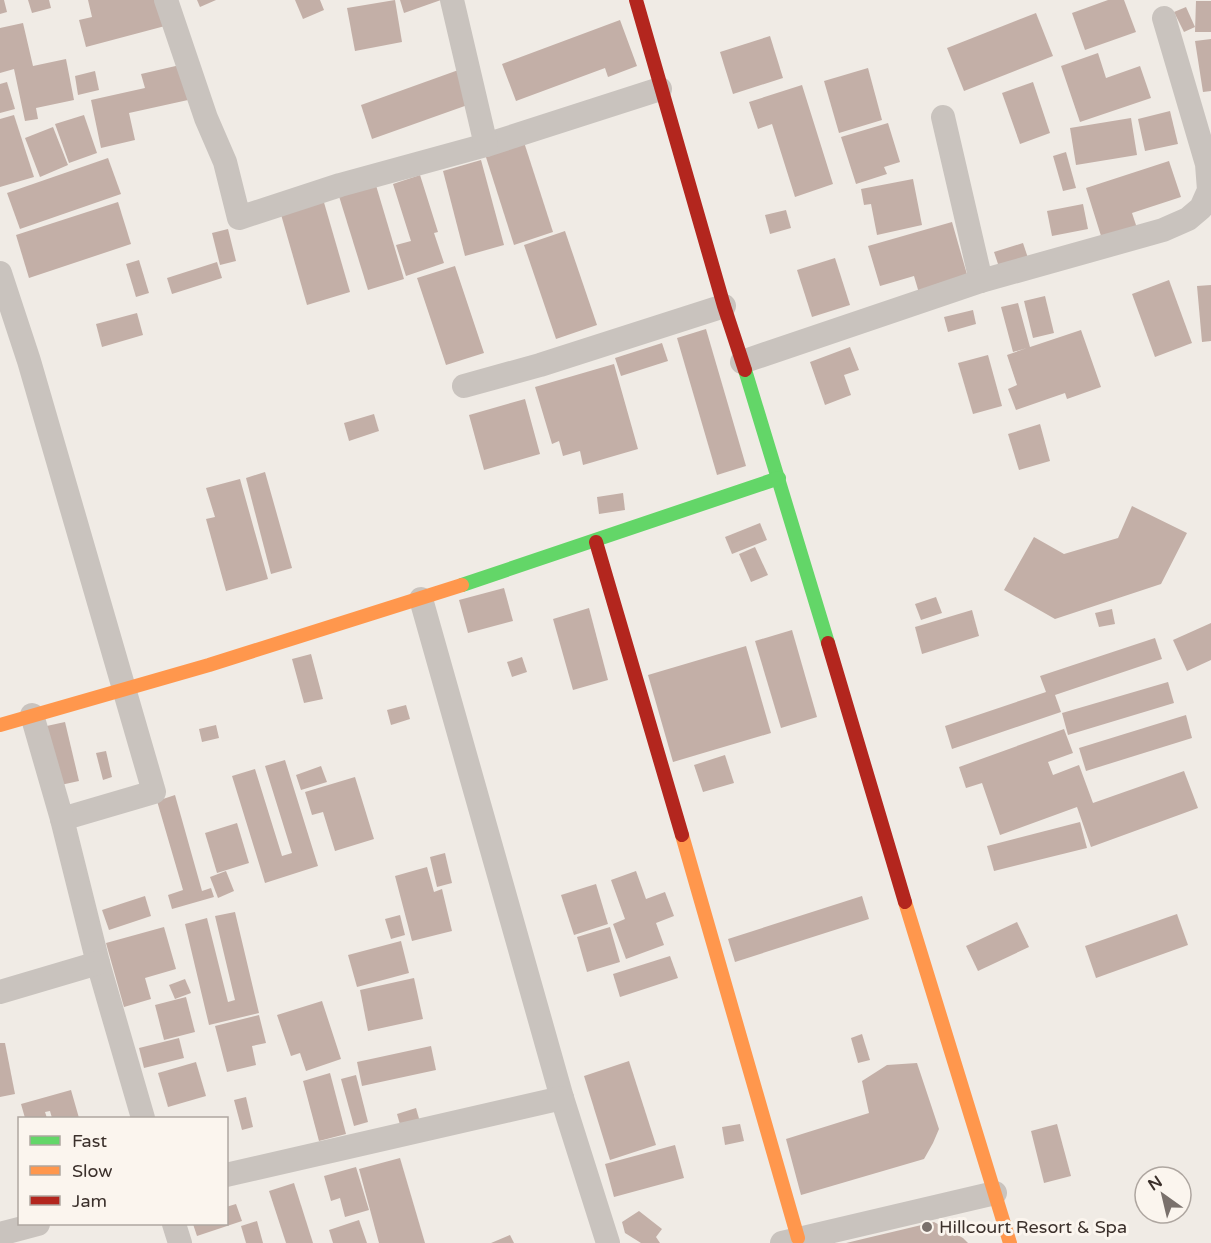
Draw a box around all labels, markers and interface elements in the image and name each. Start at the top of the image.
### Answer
legend [18,1117,228,1225]
text: Fast [72,1130,107,1152]
text: Slow [72,1160,113,1182]
north arrow [1133,1165,1193,1225]
text: N [1144,1172,1166,1195]
text: Jam [72,1190,107,1212]
place label: Hillcourt Resort & Spa [939,1216,1127,1238]
marker: Hillcourt Resort & Spa [920,1220,934,1234]

